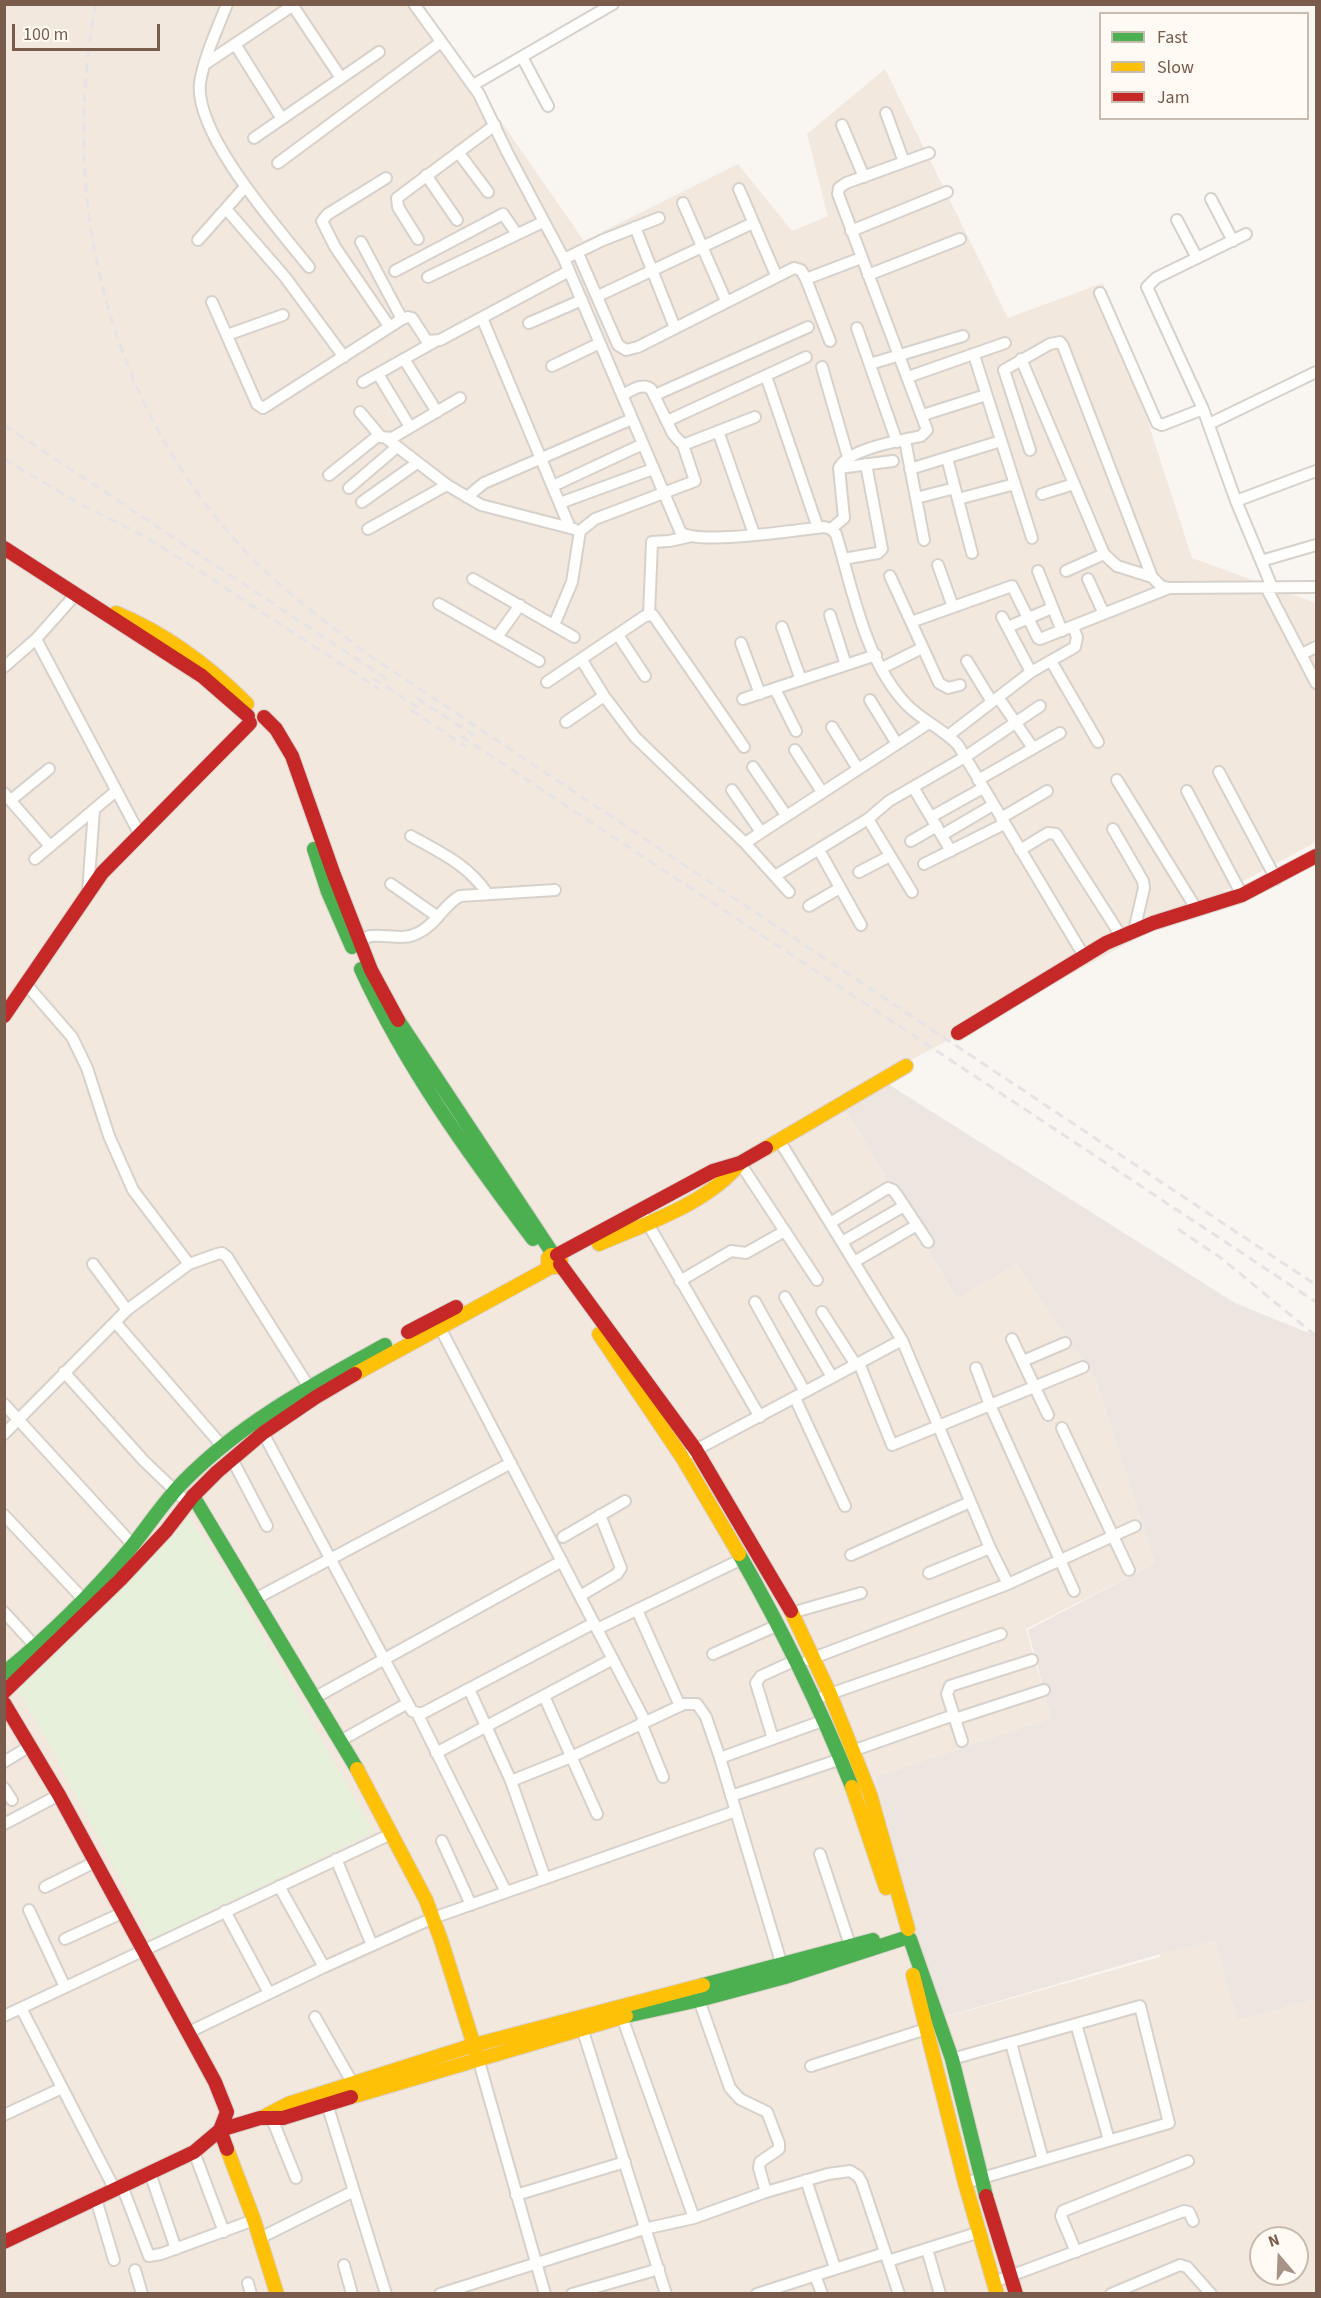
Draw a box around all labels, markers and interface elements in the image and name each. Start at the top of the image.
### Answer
scale bar [15,12,164,50]
legend [1099,12,1309,120]
text: 100 m [23,22,68,47]
text: Fast [1157,25,1188,50]
text: Slow [1157,55,1194,80]
text: Jam [1157,85,1190,110]
north arrow [1249,2226,1309,2286]
text: N [1265,2229,1282,2253]

